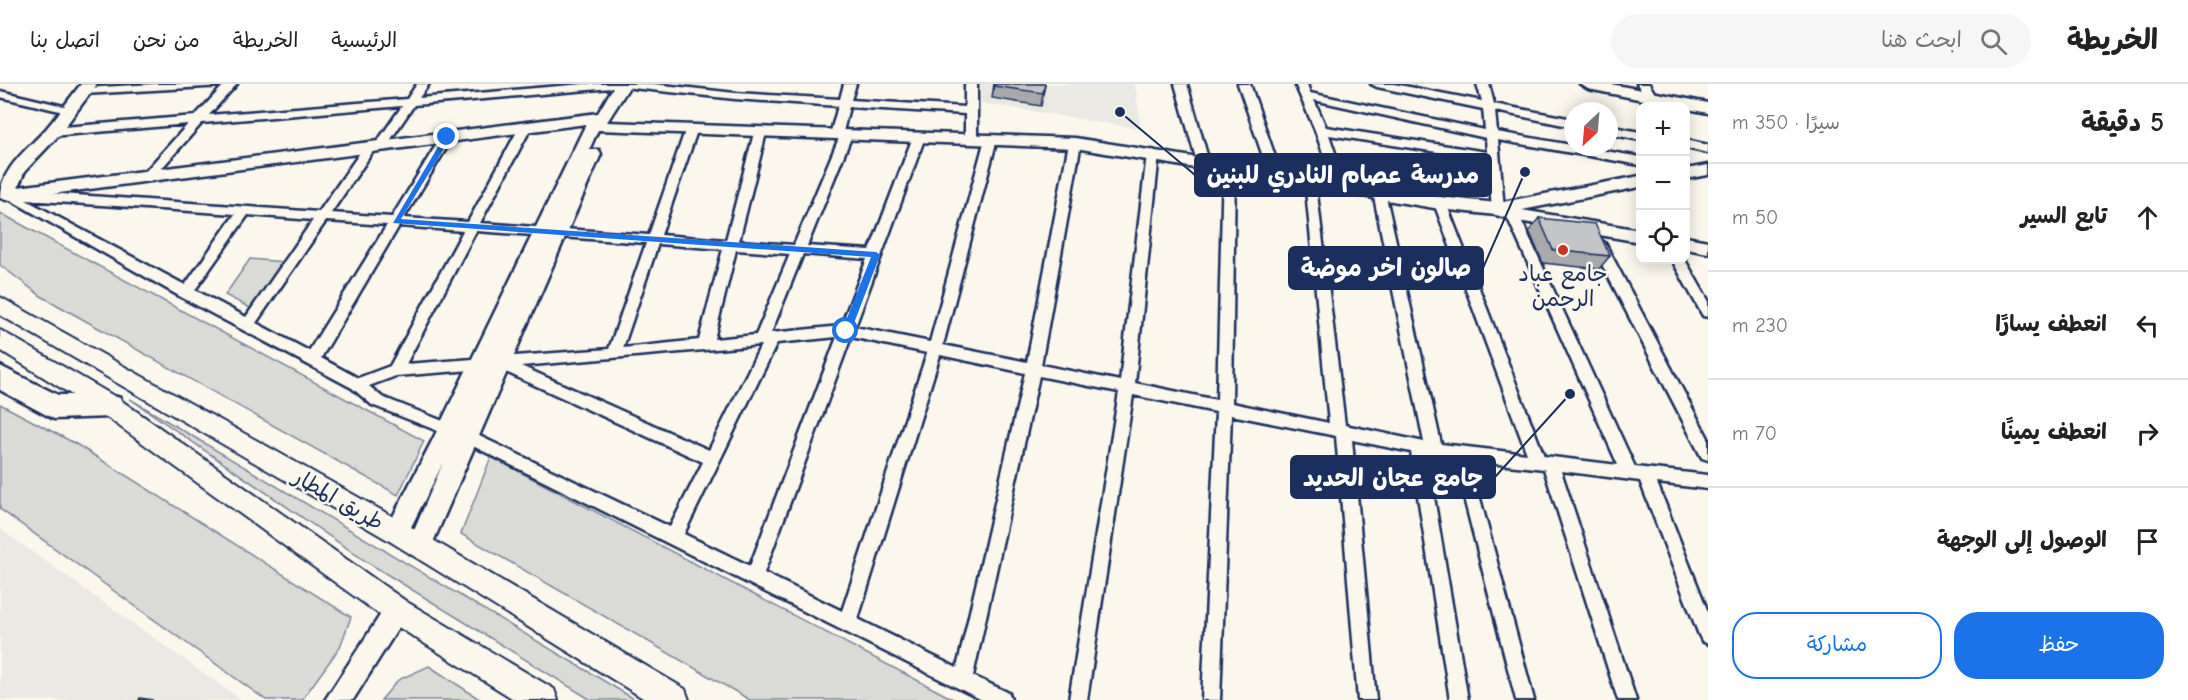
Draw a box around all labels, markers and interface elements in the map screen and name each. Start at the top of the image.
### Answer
search box [1611,14,2031,68]
text: الخريطة [2067,24,2158,56]
icon: search [1977,25,2010,58]
text: ابحث هنا [1881,27,1962,53]
text: اتصل بنا [30,28,100,52]
text: من نحن [133,28,200,52]
text: الخريطة [233,28,298,52]
text: الرئيسية [331,28,397,52]
north arrow [1564,102,1618,156]
map controls [1636,102,1690,264]
button: + [1636,102,1690,156]
text: 5 دقيقة [2081,108,2164,138]
text: سيرًا · 350 m [1732,111,1840,134]
route end [433,123,459,149]
callout: مدرسة عصام النادري للبنين [1195,154,1491,196]
button: − [1636,156,1690,210]
text: مدرسة عصام النادري للبنين [1207,161,1479,193]
icon: ahead [2131,201,2164,234]
text: تابع السير [2021,203,2107,229]
text: 50 m [1732,206,1778,229]
button: locate [1636,210,1690,264]
marker: جامع عباد الرحمن [1556,243,1570,257]
callout: صالون اخر موضة [1289,247,1483,289]
text: صالون اخر موضة [1301,254,1471,284]
place label: جامع عباد الرحمن [1518,261,1608,312]
icon: left [2131,309,2164,342]
text: انعطف يسارًا [1995,311,2107,337]
text: 230 m [1732,314,1788,337]
route start [832,317,858,343]
icon: right [2131,417,2164,450]
text: انعطف يمينًا [2001,419,2107,445]
text: 70 m [1732,422,1777,445]
callout: جامع عجان الحديد [1291,456,1495,498]
street label: طريق المطار [287,463,388,536]
text: جامع عجان الحديد [1303,464,1483,495]
icon: arrive [2131,525,2164,558]
text: الوصول إلى الوجهة [1937,527,2107,553]
button: مشاركة [1732,612,1942,679]
button: حفظ [1954,612,2164,679]

